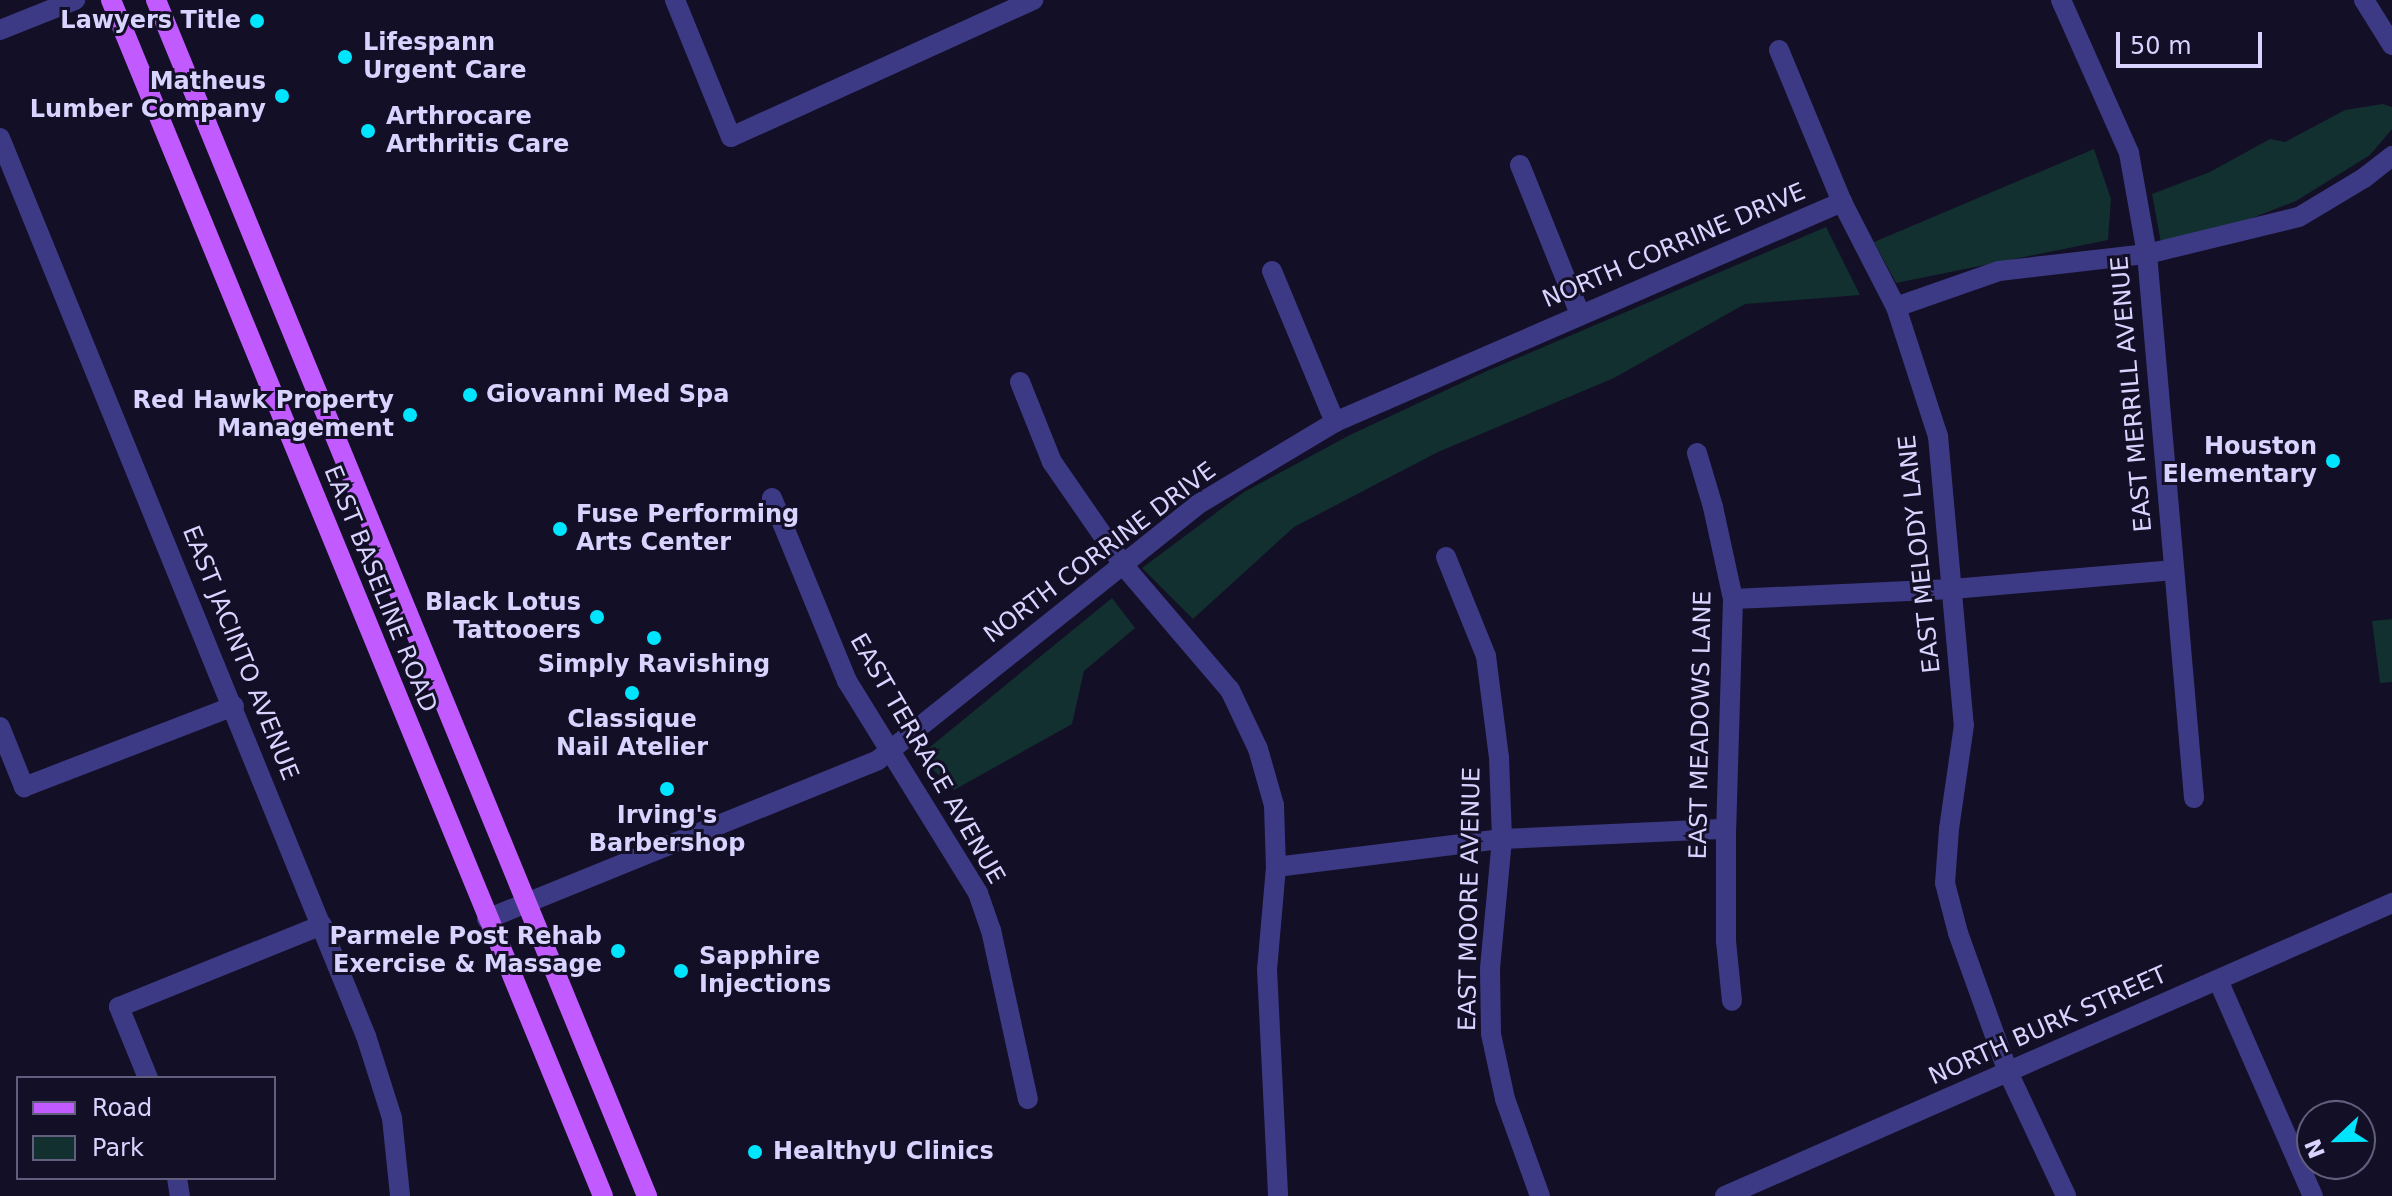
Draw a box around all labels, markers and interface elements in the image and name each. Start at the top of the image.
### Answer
place label: Lawyers Title [60,7,241,35]
marker: Lawyers Title [248,12,266,30]
scale bar [2120,16,2266,66]
place label: Lifespann Urgent Care [363,29,527,85]
text: 50 m [2130,32,2192,60]
marker: Lifespann Urgent Care [334,46,356,68]
place label: Matheus Lumber Company [30,68,266,124]
marker: Matheus Lumber Company [273,87,291,105]
place label: Arthrocare Arthritis Care [386,103,569,159]
marker: Arthrocare Arthritis Care [357,120,379,142]
street label: NORTH CORRINE DRIVE [1538,178,1810,314]
street label: EAST MERRILL AVENUE [2106,255,2158,533]
place label: Giovanni Med Spa [486,381,729,409]
marker: Giovanni Med Spa [461,386,479,404]
place label: Red Hawk Property Management [133,387,394,443]
marker: Red Hawk Property Management [401,406,419,424]
place label: Houston Elementary [2163,433,2317,489]
street label: EAST MELODY LANE [1893,434,1947,674]
marker: Houston Elementary [2324,452,2342,470]
street label: NORTH CORRINE DRIVE [978,456,1222,650]
street label: EAST BASELINE ROAD [317,461,443,717]
place label: Fuse Performing Arts Center [576,501,799,557]
marker: Fuse Performing Arts Center [551,520,569,538]
street label: EAST JACINTO AVENUE [176,522,304,784]
place label: Black Lotus Tattooers [425,589,581,645]
street label: EAST MEADOWS LANE [1684,590,1718,860]
marker: Black Lotus Tattooers [588,608,606,626]
marker: Simply Ravishing [645,629,663,647]
street label: EAST TERRACE AVENUE [844,629,1010,889]
place label: Simply Ravishing [538,651,770,679]
marker: Classique Nail Atelier [623,684,641,702]
place label: Classique Nail Atelier [556,706,708,762]
street label: EAST MOORE AVENUE [1453,767,1487,1031]
marker: Irving's Barbershop [658,780,676,798]
place label: Irving's Barbershop [589,802,745,858]
place label: Parmele Post Rehab Exercise & Massage [329,923,602,979]
marker: Parmele Post Rehab Exercise & Massage [609,942,627,960]
place label: Sapphire Injections [699,943,831,999]
marker: Sapphire Injections [670,960,692,982]
street label: NORTH BURK STREET [1924,960,2172,1092]
legend [16,1076,276,1180]
text: Road [92,1094,152,1122]
north arrow [2296,1100,2376,1180]
text: Park [92,1134,144,1162]
text: N [2300,1135,2330,1162]
place label: HealthyU Clinics [773,1138,994,1166]
marker: HealthyU Clinics [744,1141,766,1163]

